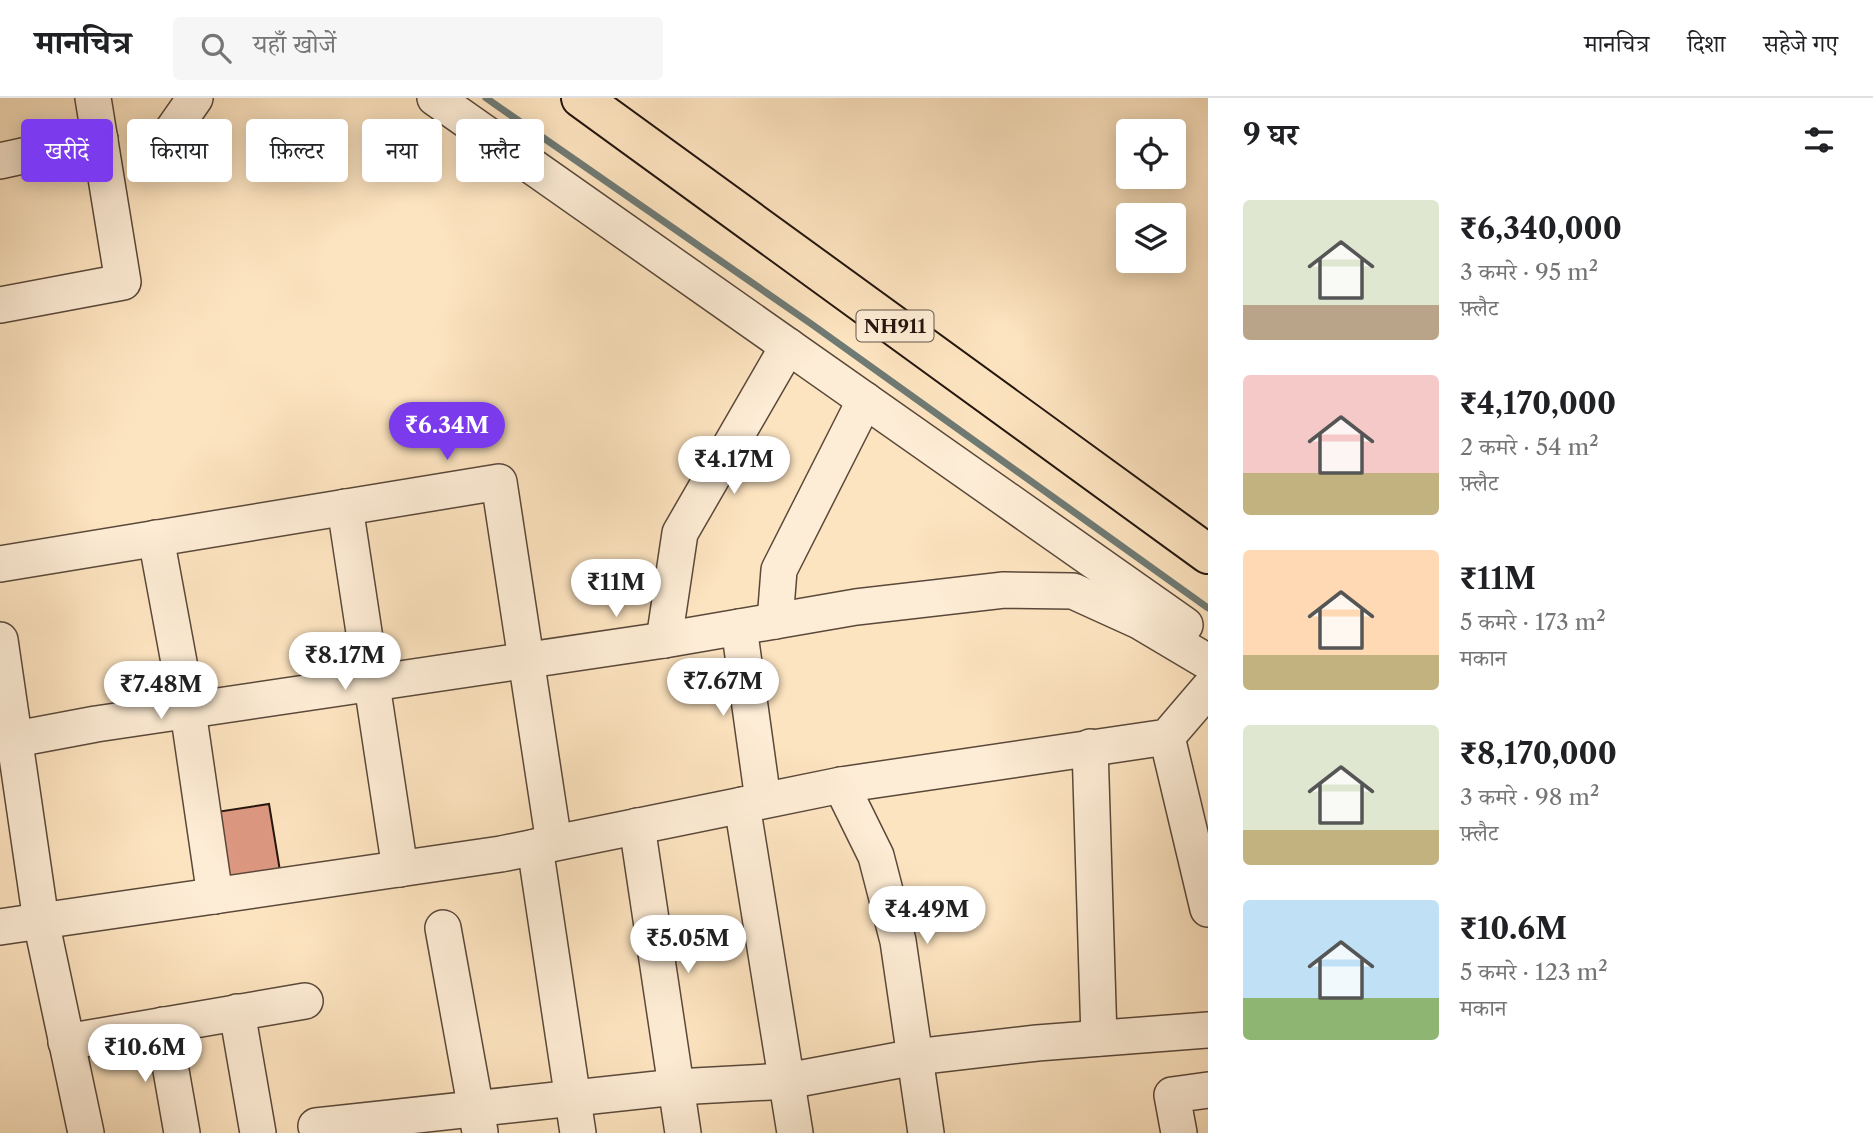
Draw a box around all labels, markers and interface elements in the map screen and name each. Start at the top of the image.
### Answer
search box [173,17,663,80]
text: मानचित्र [35,22,131,63]
text: यहाँ खोजें [253,28,336,60]
icon: search [197,29,235,67]
text: मानचित्र [1584,29,1649,58]
text: दिशा [1687,29,1725,58]
text: सहेजे गए [1763,29,1838,58]
text: 9 घर [1243,116,1298,153]
chip: खरीदें [21,119,113,182]
chip: किराया [127,119,232,182]
chip: फ़िल्टर [246,119,348,182]
chip: नया [362,119,442,182]
chip: फ़्लैट [456,119,544,182]
map controls [1116,119,1186,273]
button: locate [1116,119,1186,189]
icon: filters [1800,121,1838,159]
button: layers [1116,203,1186,273]
text: ₹6,340,000 [1460,210,1622,247]
icon: home [1299,228,1383,312]
text: 3 कमरे · 95 m² [1460,258,1598,286]
text: फ़्लैट [1460,294,1498,322]
road number: NH911 [856,310,934,342]
text: ₹4,170,000 [1460,385,1616,422]
pin: ₹6.34M [390,402,504,462]
icon: home [1299,403,1383,487]
text: ₹6.34M [405,411,489,439]
text: 2 कमरे · 54 m² [1460,433,1599,461]
pin: ₹4.17M [677,436,791,496]
text: ₹4.17M [694,445,774,473]
text: फ़्लैट [1460,469,1498,497]
pin: ₹11M [575,560,657,619]
text: ₹11M [1460,560,1536,597]
text: ₹11M [587,568,645,596]
icon: home [1299,578,1383,662]
text: 5 कमरे · 173 m² [1460,608,1606,636]
pin: ₹8.17M [288,632,402,692]
text: ₹8.17M [305,641,385,669]
text: मकान [1460,644,1507,672]
pin: ₹7.67M [666,658,780,718]
pin: ₹7.48M [104,662,218,721]
text: ₹7.67M [683,667,763,695]
text: ₹7.48M [120,670,202,698]
text: ₹8,170,000 [1460,735,1617,772]
icon: home [1299,753,1383,837]
text: 3 कमरे · 98 m² [1460,783,1599,811]
text: फ़्लैट [1460,819,1498,847]
pin: ₹4.49M [870,886,984,946]
text: ₹4.49M [885,895,969,923]
text: ₹10.6M [1460,910,1567,947]
pin: ₹5.05M [631,916,745,975]
text: ₹5.05M [646,924,730,952]
icon: home [1299,928,1383,1012]
text: 5 कमरे · 123 m² [1460,958,1608,986]
text: मकान [1460,994,1507,1022]
pin: ₹10.6M [88,1024,202,1084]
text: ₹10.6M [104,1033,186,1061]

